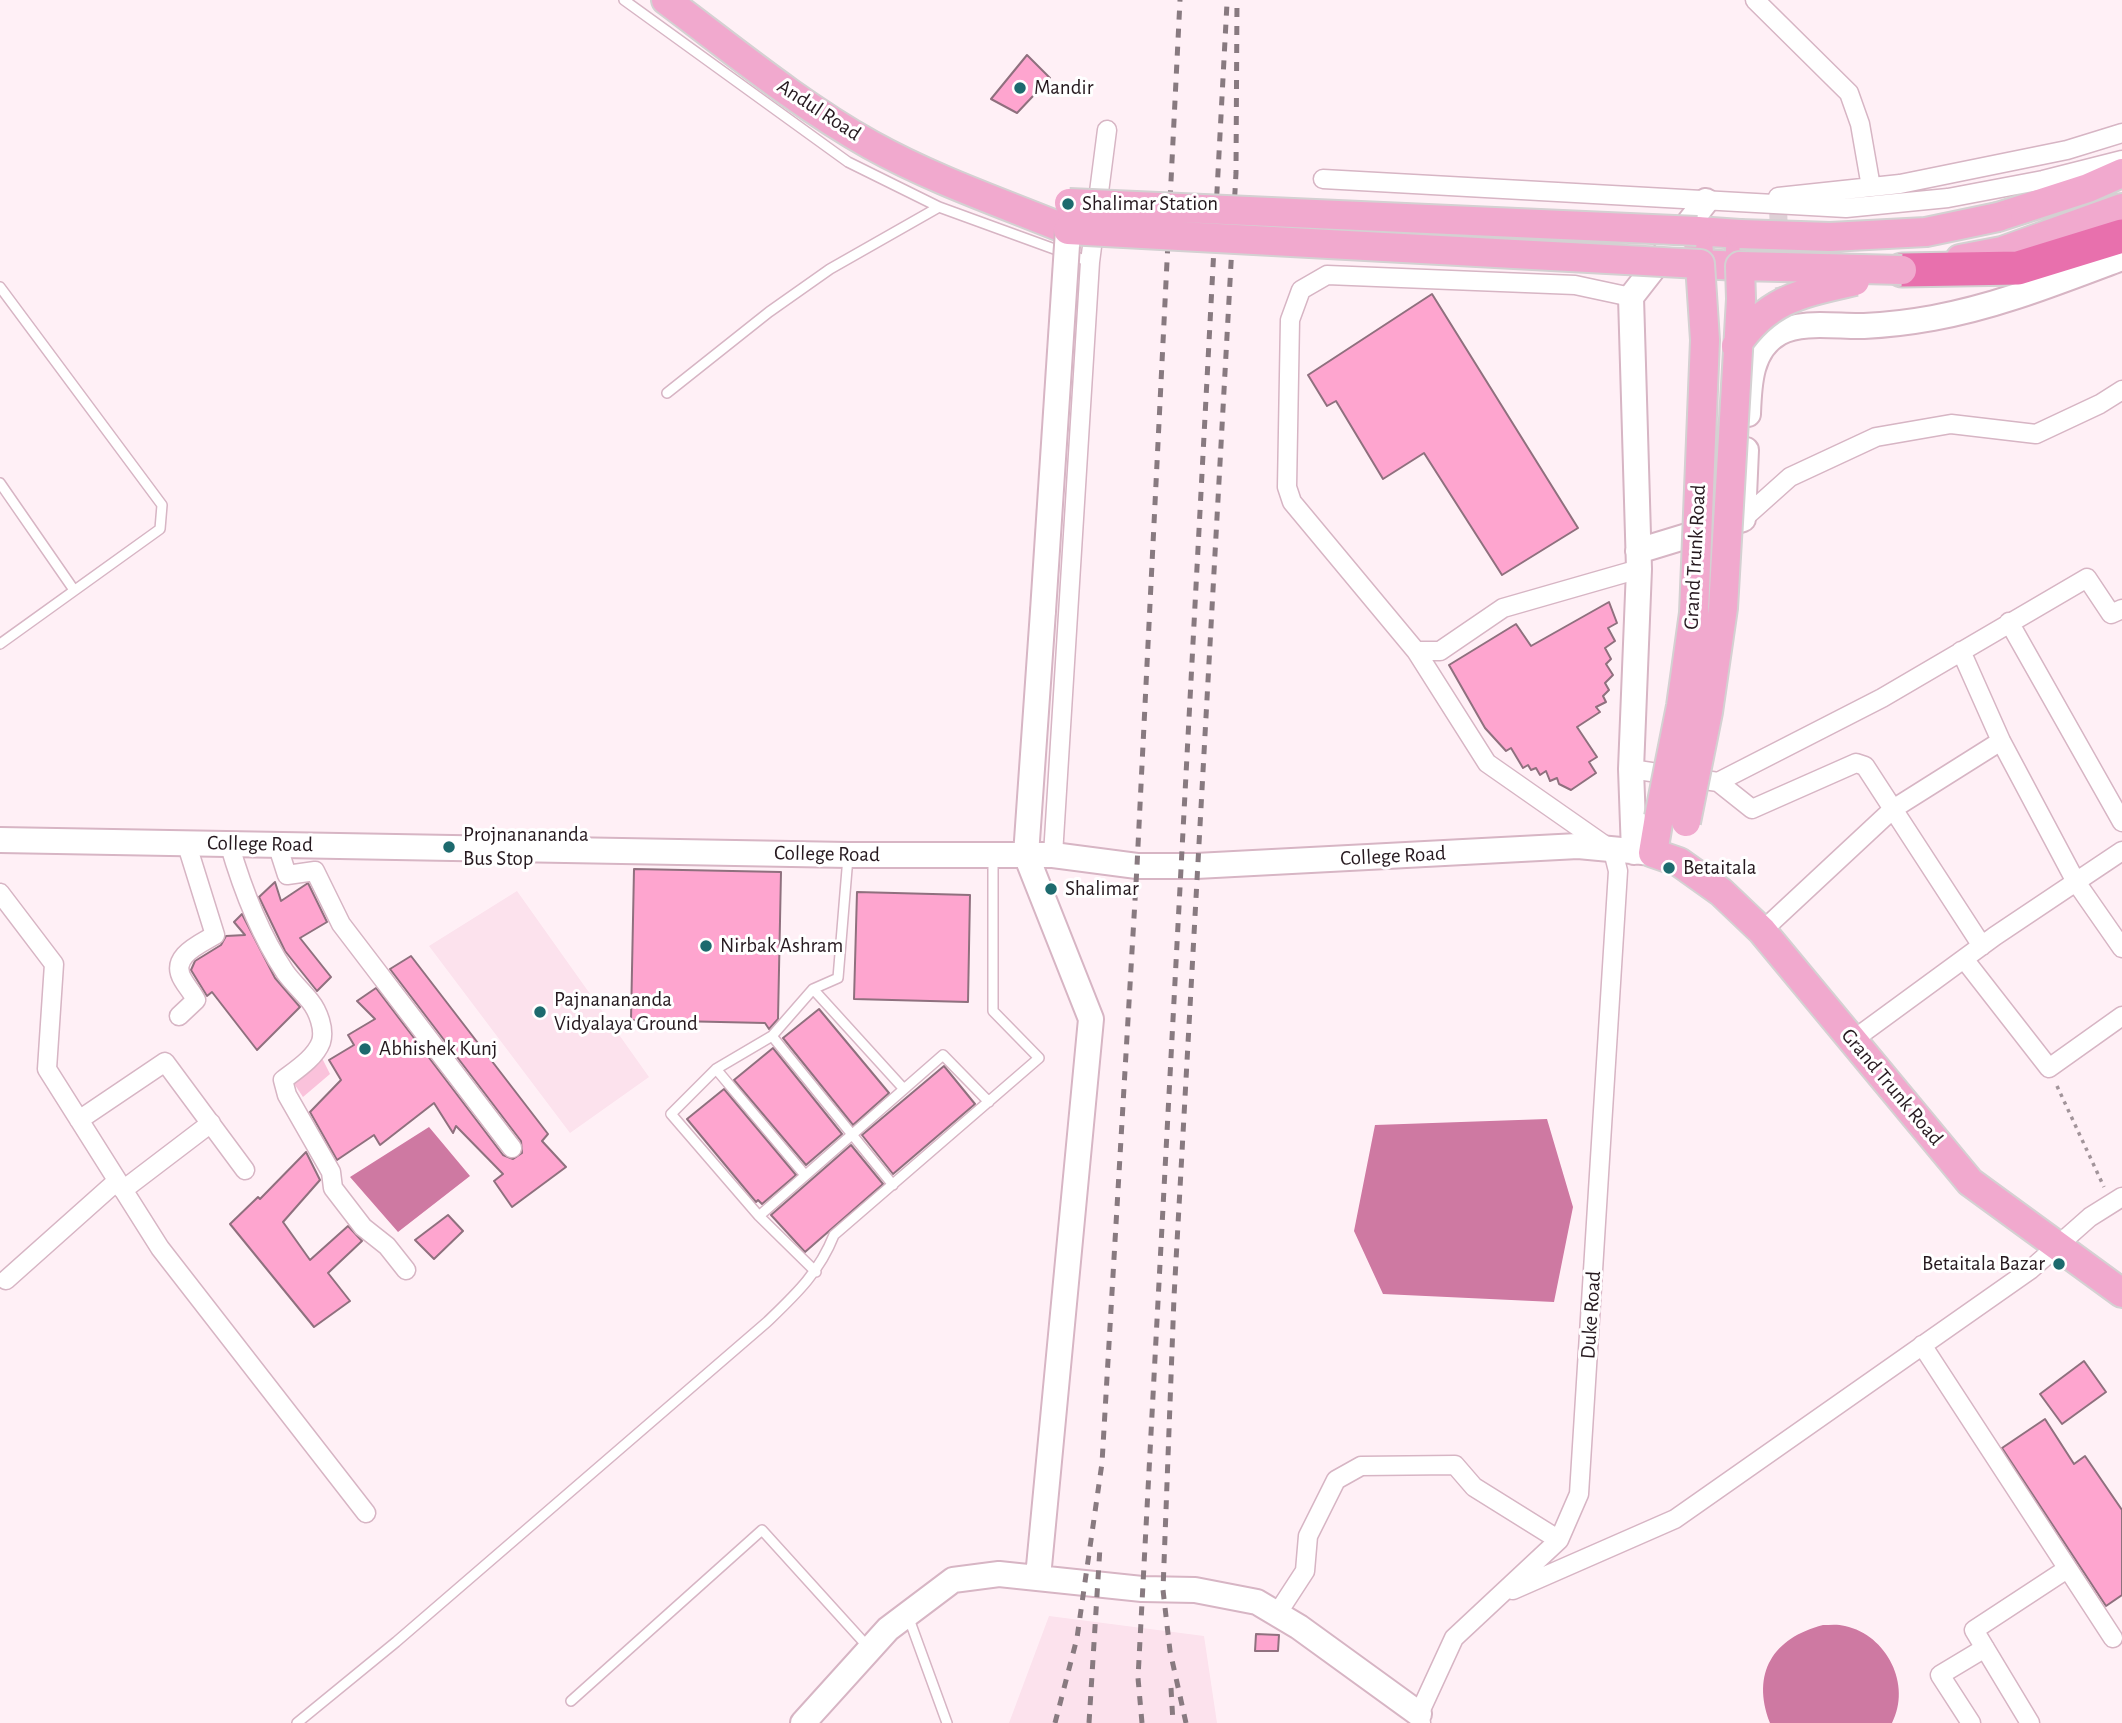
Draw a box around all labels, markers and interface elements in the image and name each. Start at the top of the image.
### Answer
street label: Andul Road [772,74,866,146]
place label: Mandir [1034,75,1093,101]
marker: Mandir [1012,80,1028,96]
place label: Shalimar Station [1082,191,1218,217]
marker: Shalimar Station [1060,196,1076,212]
street label: Grand Trunk Road [1679,484,1711,630]
place label: Projnanananda Bus Stop [463,822,589,872]
street label: College Road [207,830,313,858]
marker: Projnanananda Bus Stop [441,839,457,855]
street label: College Road [774,840,880,868]
street label: College Road [1340,841,1446,871]
place label: Betaitala [1683,855,1757,881]
marker: Betaitala [1661,860,1677,876]
place label: Shalimar [1065,876,1139,902]
marker: Shalimar [1043,881,1059,897]
place label: Nirbak Ashram [720,933,843,959]
marker: Nirbak Ashram [698,938,714,954]
place label: Pajnanananda Vidyalaya Ground [554,987,698,1037]
marker: Pajnanananda Vidyalaya Ground [532,1004,548,1020]
street label: Grand Trunk Road [1836,1023,1948,1151]
place label: Abhishek Kunj [379,1036,497,1062]
marker: Abhishek Kunj [357,1041,373,1057]
place label: Betaitala Bazar [1922,1251,2045,1277]
marker: Betaitala Bazar [2051,1256,2067,1272]
street label: Duke Road [1575,1270,1607,1360]

